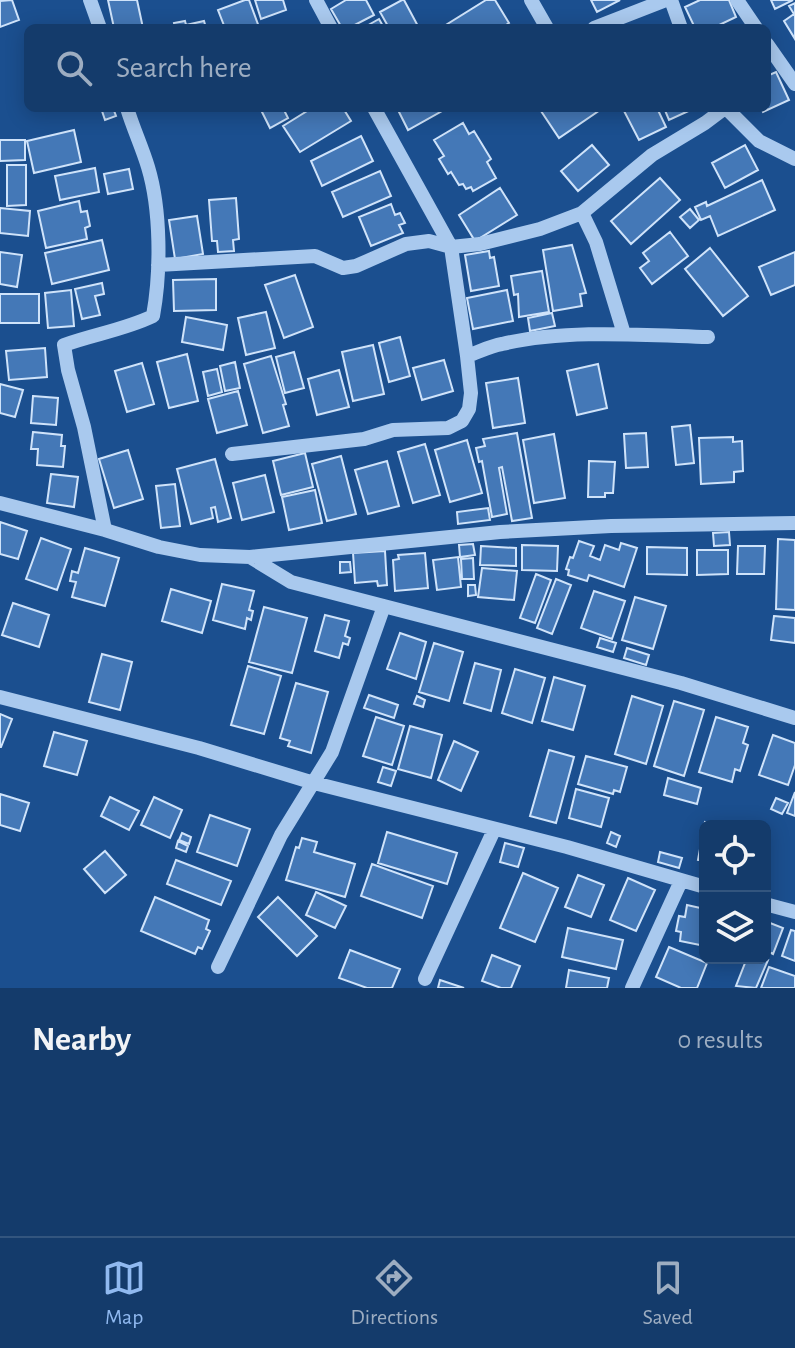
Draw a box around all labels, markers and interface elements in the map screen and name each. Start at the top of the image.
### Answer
search box [24,24,771,112]
icon: search [52,46,96,90]
text: Search here [116,53,252,83]
map controls [699,820,771,964]
button: locate [699,820,771,892]
button: layers [699,892,771,964]
text: Nearby [32,1023,131,1057]
text: 0 results [677,1027,763,1053]
tab: Map [102,1256,146,1330]
tab: Directions [350,1256,438,1330]
tab: Saved [642,1256,693,1330]

